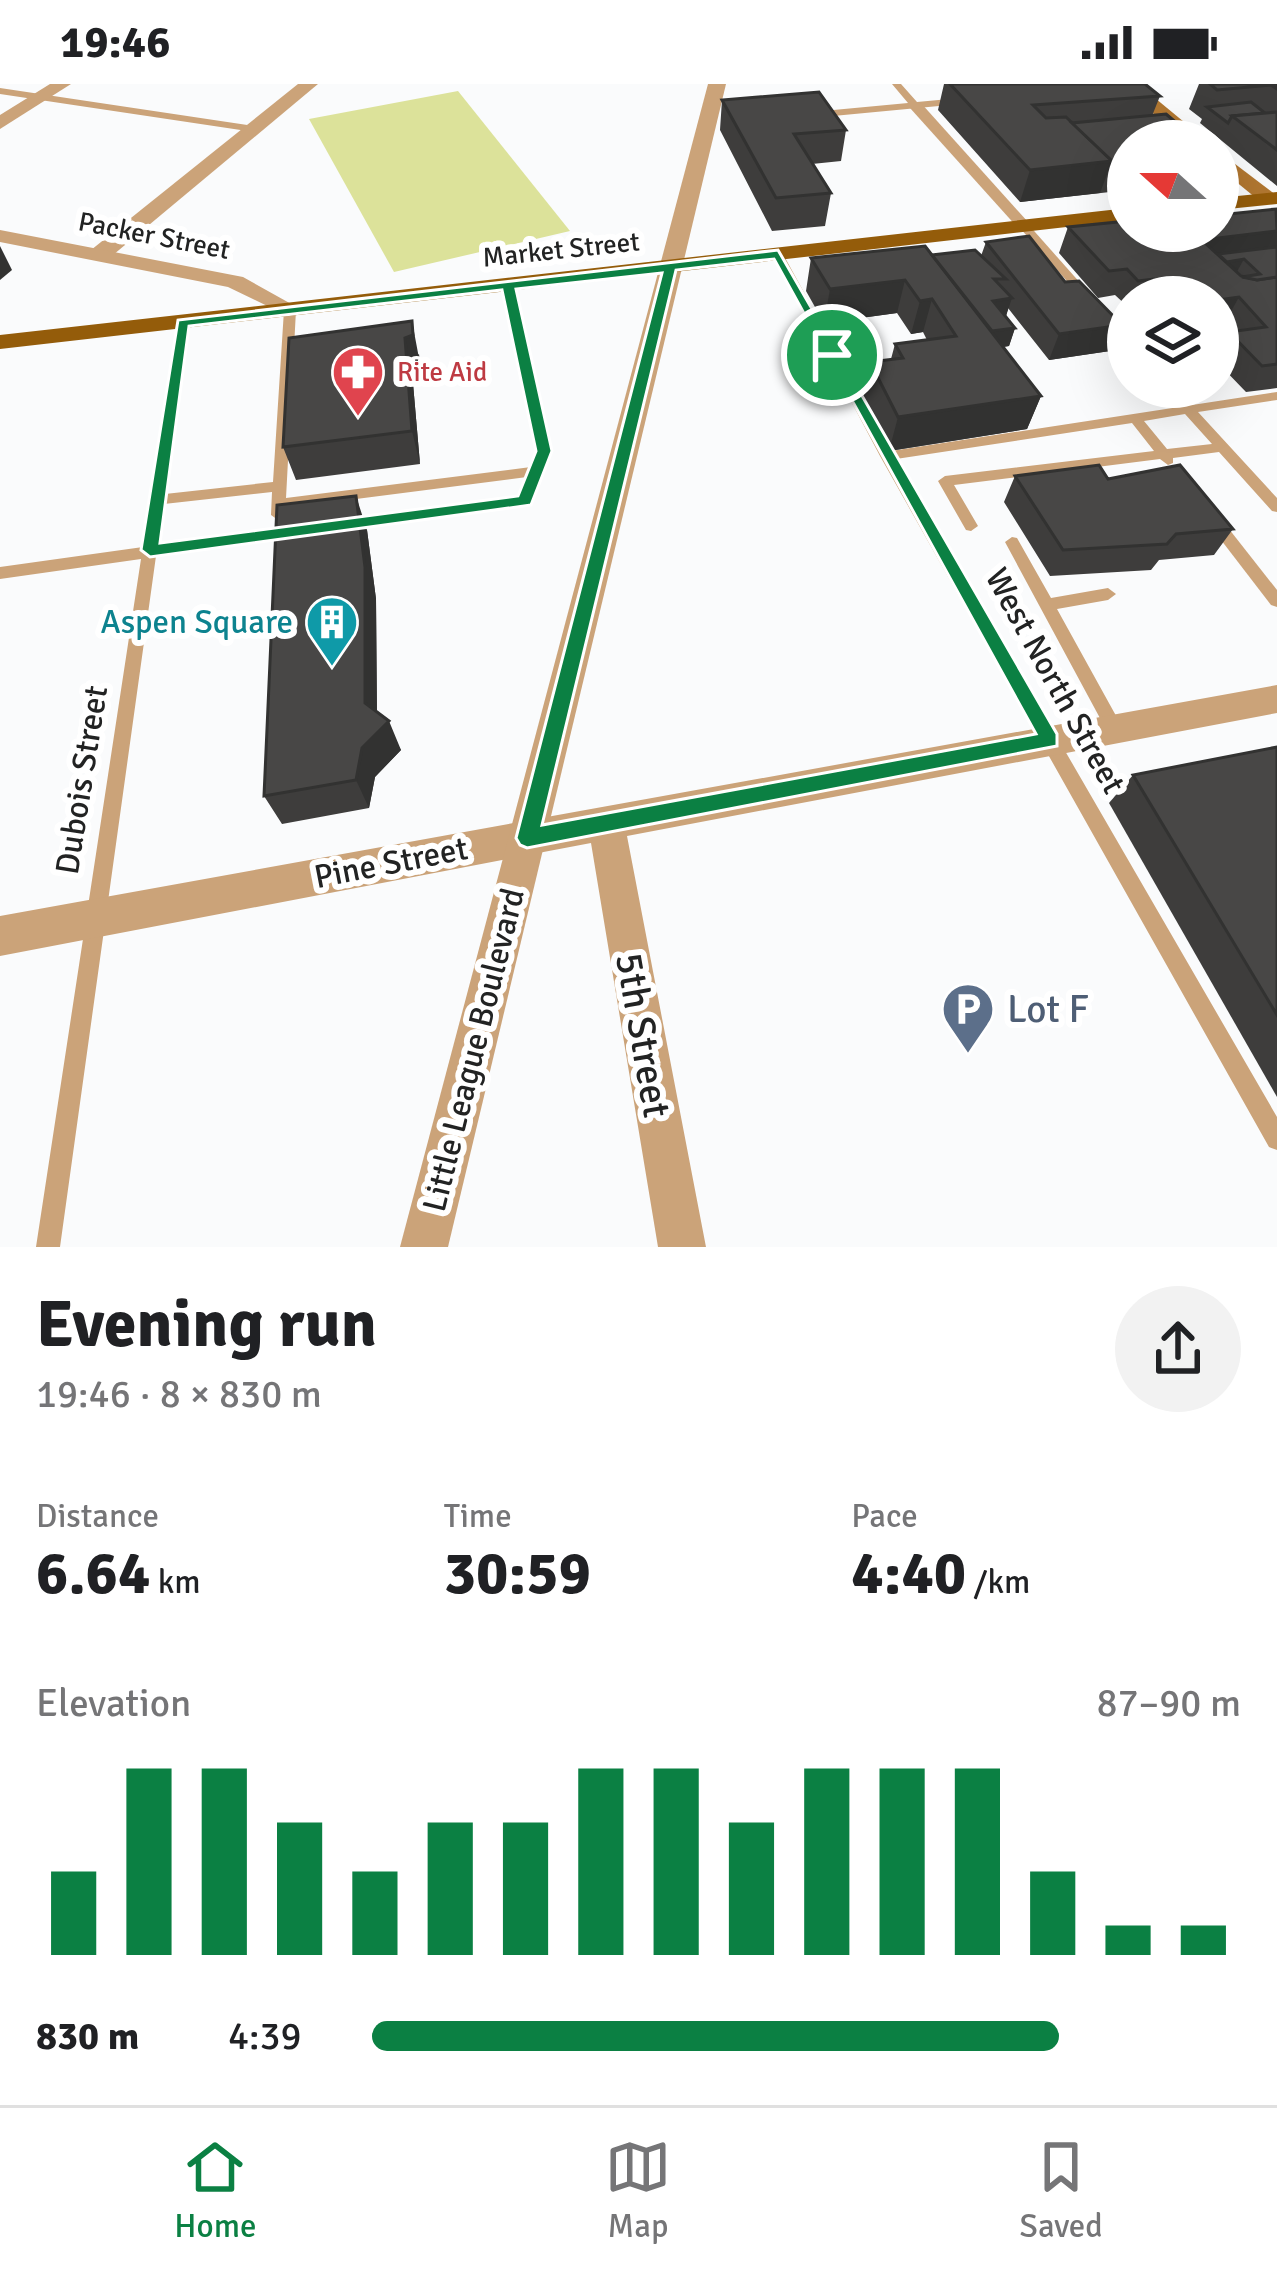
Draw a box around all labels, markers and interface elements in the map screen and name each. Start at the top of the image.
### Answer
text: 19:46 [60,15,170,70]
north arrow [1107,120,1239,252]
map controls [1107,120,1239,408]
street label: Packer Street [75,205,233,267]
street label: Market Street [481,225,641,275]
button: layers [1107,276,1239,408]
pin [781,304,883,406]
icon: arrive [799,322,865,388]
pharmacy icon: Rite Aid [330,344,386,418]
place label: Rite Aid [397,356,487,389]
street label: West North Street [976,561,1134,801]
building icon: Aspen Square [304,594,360,668]
place label: Aspen Square [101,602,293,643]
street label: Dubois Street [47,683,117,877]
street label: Pine Street [311,828,471,898]
street label: Little League Boulevard [414,884,534,1216]
street label: 5th Street [605,949,681,1121]
parking icon: Lot F [940,981,996,1055]
place label: Lot F [1007,985,1089,1033]
text: Evening run [36,1284,377,1365]
button: share [1115,1286,1241,1412]
text: 19:46 · 8 × 830 m [36,1370,322,1418]
text: Distance [36,1496,159,1537]
text: Time [444,1496,512,1537]
text: Pace [851,1496,918,1537]
text: 6.64 [36,1537,150,1611]
text: 30:59 [444,1537,591,1611]
text: 4:40 [851,1537,966,1611]
text: km [150,1562,201,1603]
text: /km [966,1562,1030,1603]
text: Elevation [36,1679,191,1727]
text: 87–90 m [1096,1679,1241,1727]
text: 830 m [36,2012,139,2060]
text: 4:39 [228,2012,302,2060]
tab: Home [174,2134,257,2247]
tab: Map [605,2134,671,2247]
tab: Saved [1020,2134,1103,2247]

